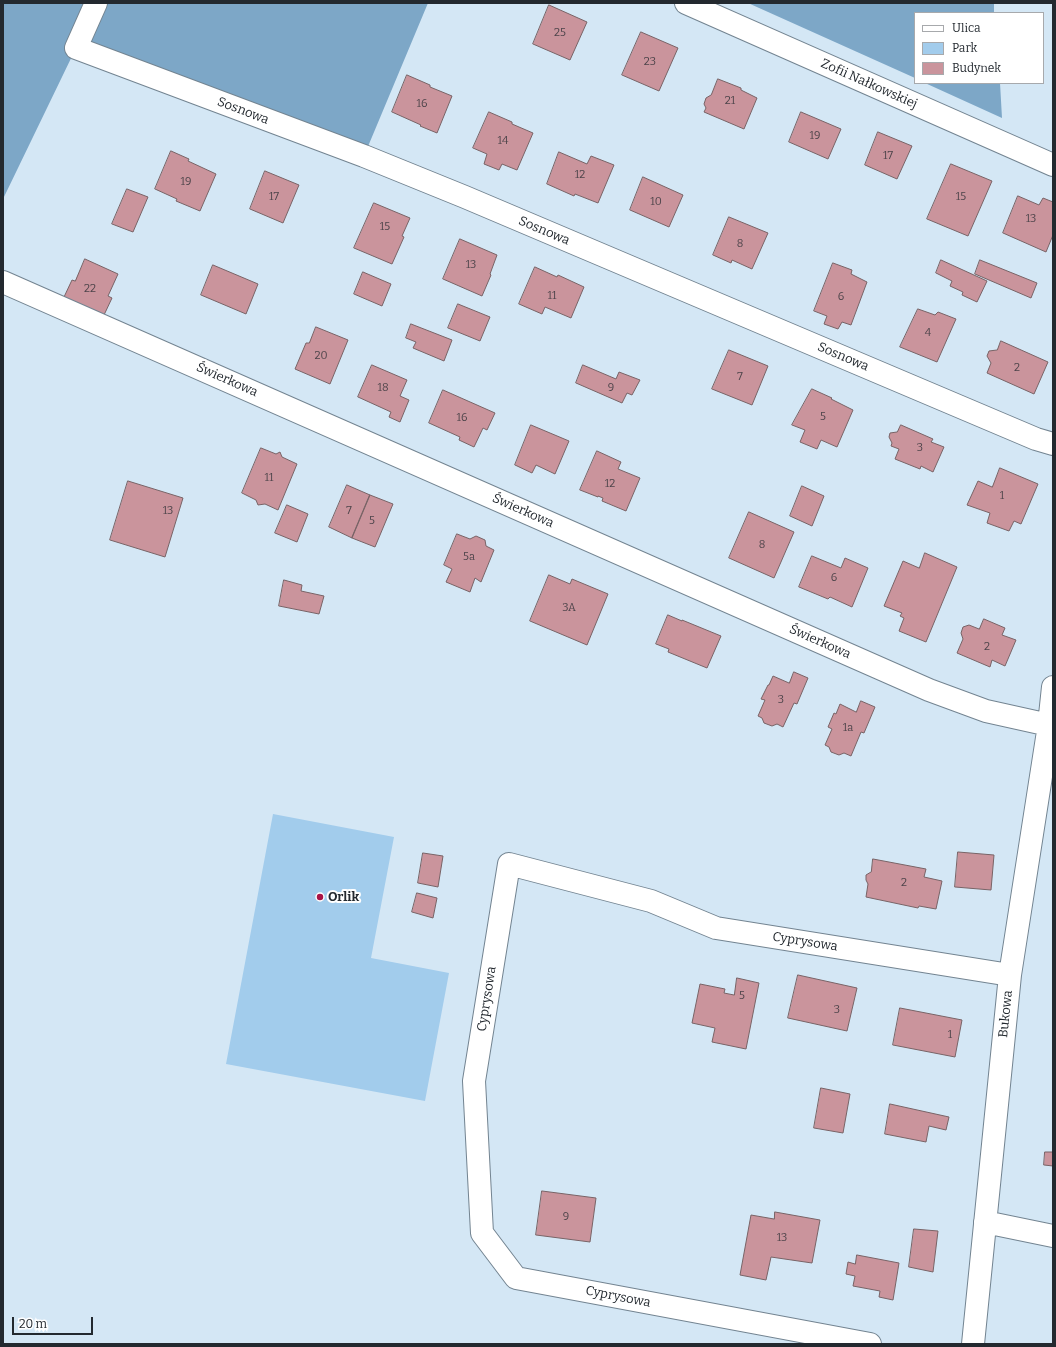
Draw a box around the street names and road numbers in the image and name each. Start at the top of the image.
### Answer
street label: Zofii Nałkowskiej [818,56,920,112]
street label: Sosnowa [215,94,271,128]
street label: Sosnowa [516,213,572,249]
street label: Sosnowa [815,339,871,375]
street label: Świerkowa [194,360,260,400]
street label: Świerkowa [490,491,556,531]
street label: Świerkowa [787,622,853,662]
street label: Cyprysowa [771,929,839,955]
street label: Cyprysowa [474,965,500,1033]
street label: Bukowa [996,990,1016,1038]
street label: Cyprysowa [584,1283,652,1311]

